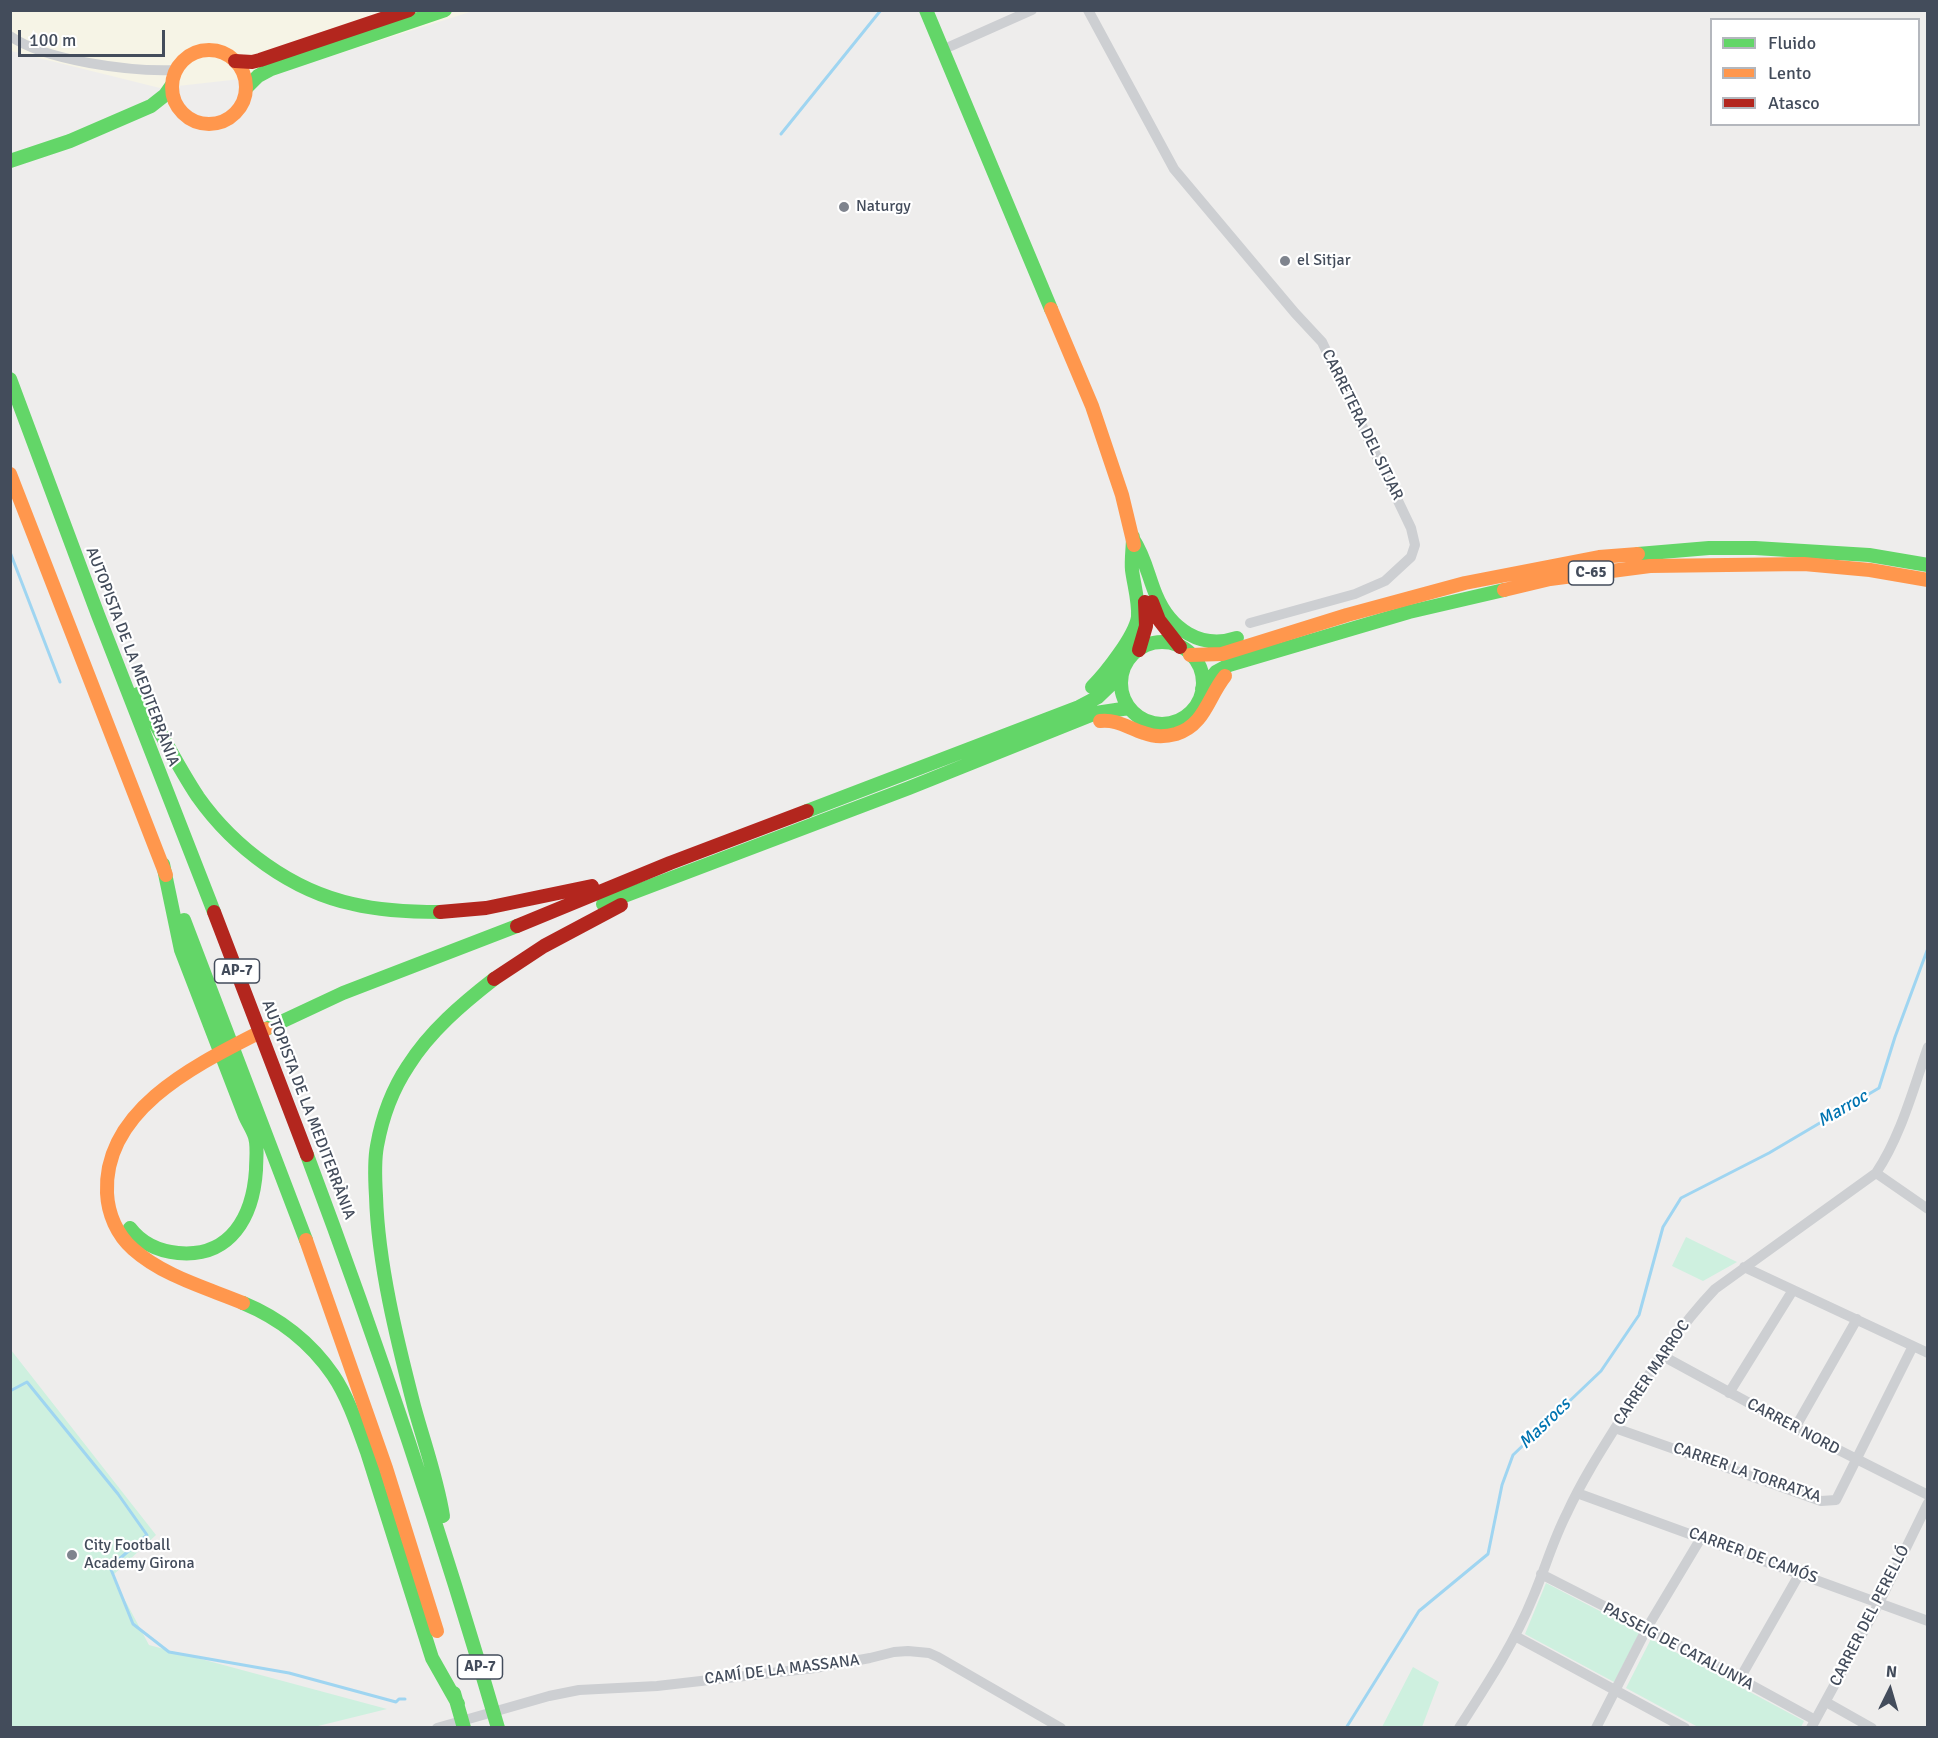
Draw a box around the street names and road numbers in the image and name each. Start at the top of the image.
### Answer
street label: CARRETERA DEL SITJAR [1317,347,1407,503]
street label: AUTOPISTA DE LA MEDITERRÀNIA [81,545,183,769]
road number: C-65 [1568,561,1614,585]
road number: AP-7 [214,959,260,983]
street label: AUTOPISTA DE LA MEDITERRÀNIA [257,998,359,1222]
street label: CARRER MARROC [1610,1317,1694,1429]
street label: CARRER NORD [1743,1395,1843,1459]
street label: CARRER LA TORRATXA [1670,1439,1824,1507]
street label: CARRER DE CAMÓS [1686,1524,1820,1588]
street label: CARRER DEL PERELLÓ [1826,1542,1914,1690]
street label: PASSEIG DE CATALUNYA [1599,1599,1757,1695]
street label: CAMÍ DE LA MASSANA [703,1651,861,1689]
road number: AP-7 [458,1655,502,1679]

